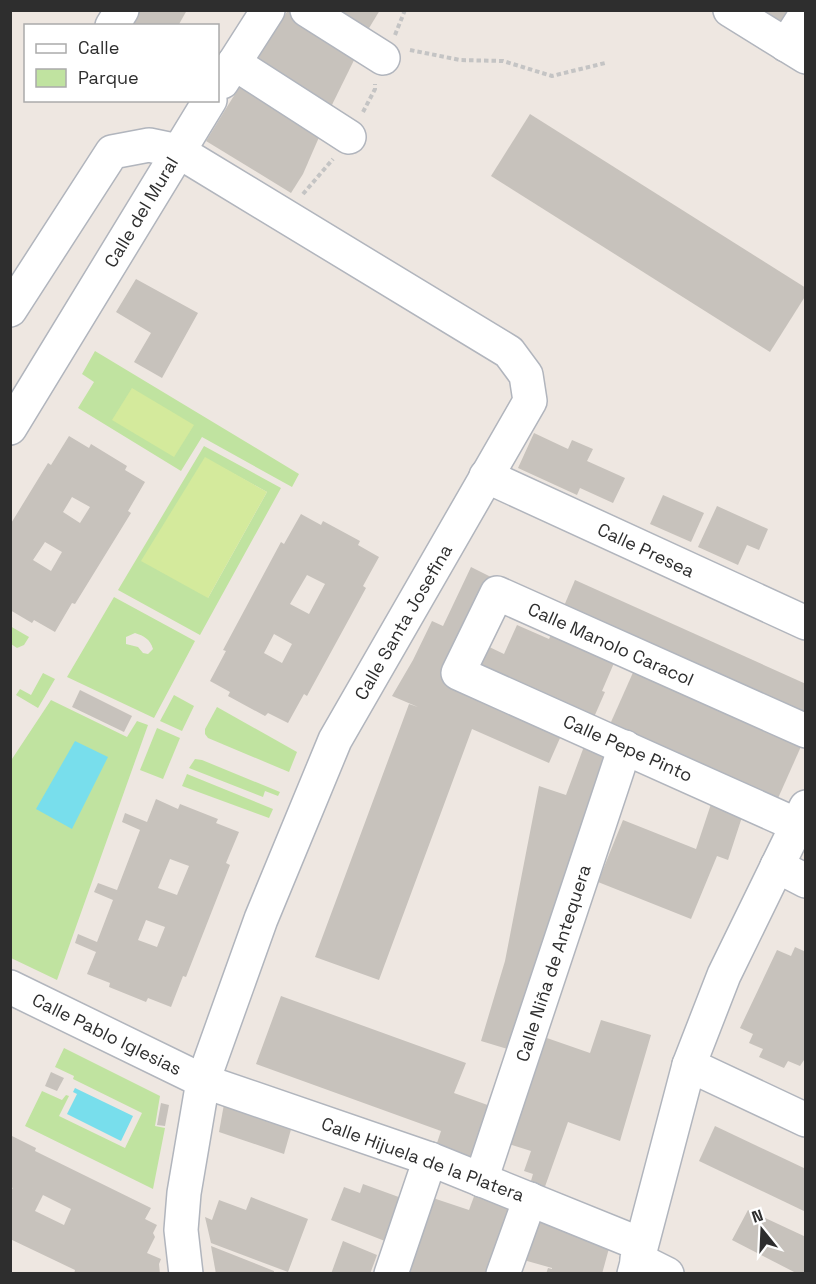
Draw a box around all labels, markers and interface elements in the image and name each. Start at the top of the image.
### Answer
legend [24,24,219,102]
text: Calle [78,36,119,59]
text: Parque [78,66,139,89]
street label: Calle del Mural [99,152,183,272]
street label: Calle Presea [594,518,698,582]
street label: Calle Santa Josefina [349,540,457,704]
street label: Calle Manolo Caracol [525,597,697,691]
street label: Calle Pepe Pinto [560,709,696,787]
street label: Calle Niña de Antequera [510,862,596,1064]
street label: Calle Pablo Iglesias [29,988,185,1080]
street label: Calle Hijuela de la Platera [318,1112,528,1206]
north arrow [732,1200,792,1260]
text: N [749,1205,766,1228]

